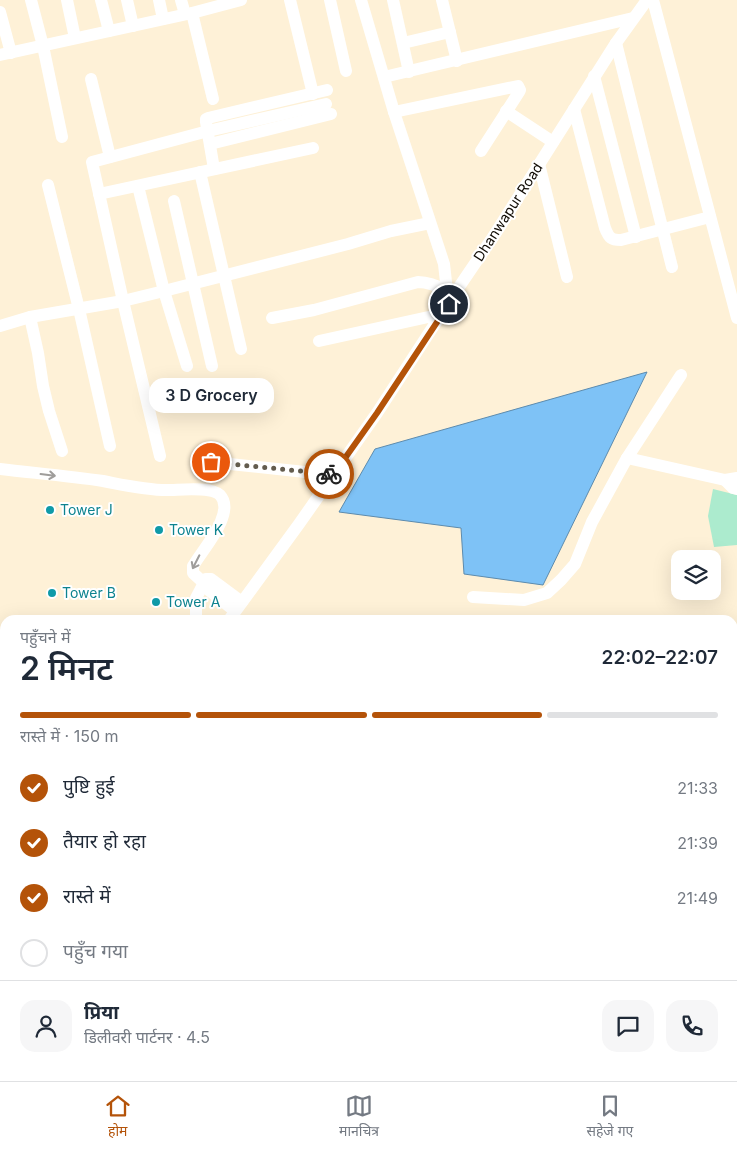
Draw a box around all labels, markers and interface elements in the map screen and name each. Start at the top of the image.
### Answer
street label: Dhanwapur Road [469,159,546,264]
pin [428,283,470,325]
icon: home [435,290,463,318]
callout: 3 D Grocery [148,377,274,412]
text: 3 D Grocery [165,385,258,405]
pin [190,441,232,483]
icon: bag [197,448,225,476]
courier [304,449,354,499]
icon: bike [315,460,343,488]
one-way arrow [40,470,56,480]
place label: Tower J [60,501,113,518]
marker: Tower J [44,504,56,516]
place label: Tower K [169,521,224,538]
marker: Tower K [153,524,165,536]
map controls [671,550,721,600]
button: layers [671,550,721,600]
one-way arrow [191,555,201,570]
place label: Tower B [62,584,116,601]
marker: Tower B [46,587,58,599]
place label: Tower A [166,593,221,610]
marker: Tower A [150,596,162,608]
text: पहुँचने में [20,627,71,647]
text: 22:02–22:07 [602,646,718,669]
text: 2 मिनट [20,649,113,688]
text: रास्ते में · 150 m [20,726,119,746]
icon: check [20,774,48,802]
text: पुष्टि हुई [63,775,115,798]
text: 21:33 [677,778,718,798]
icon: check [20,829,48,857]
text: तैयार हो रहा [63,830,146,853]
text: 21:39 [677,833,718,853]
icon: check [20,884,48,912]
text: रास्ते में [63,885,111,908]
text: 21:49 [677,888,718,908]
text: पहुँच गया [63,940,128,963]
button: person [20,1000,72,1052]
button: chat [602,1000,654,1052]
button: phone [666,1000,718,1052]
text: प्रिया [84,1001,119,1024]
text: डिलीवरी पार्टनर · 4.5 [84,1027,210,1047]
tab: होम [104,1092,132,1142]
tab: मानचित्र [339,1092,379,1142]
tab: सहेजे गए [586,1092,633,1142]

